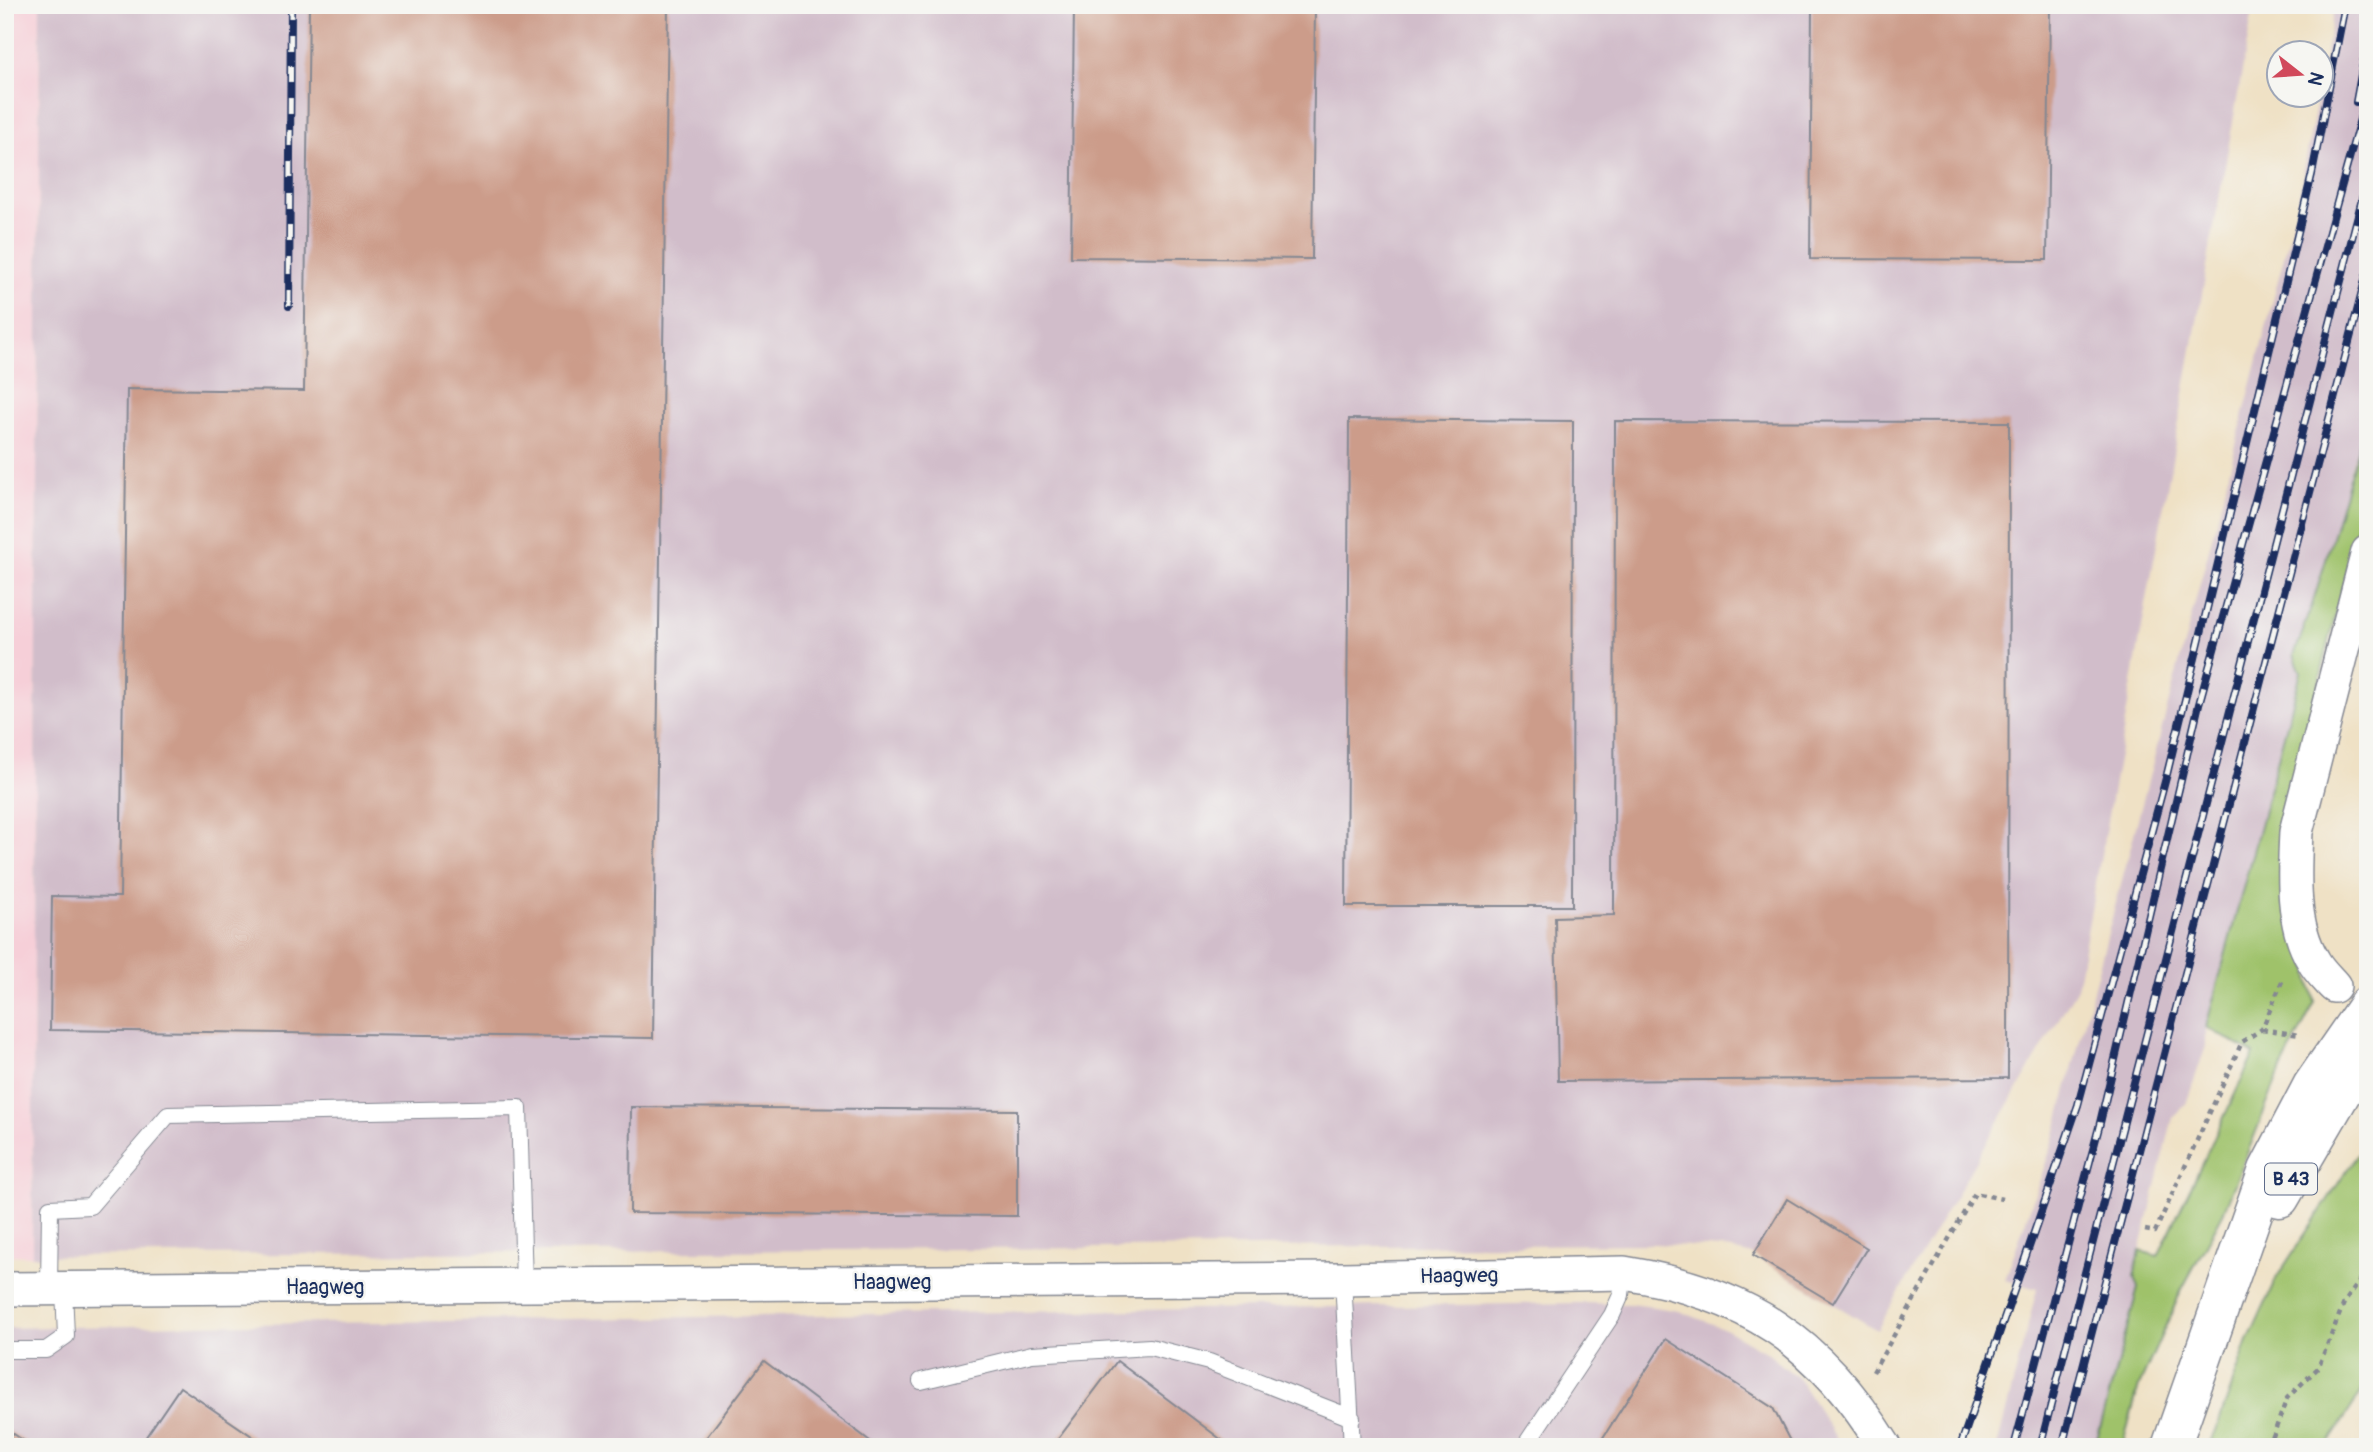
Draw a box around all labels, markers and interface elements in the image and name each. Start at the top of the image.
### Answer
north arrow [2264,38,2334,108]
text: N [2302,69,2329,88]
road number: B 43 [2265,1163,2317,1194]
street label: Haagweg [1420,1262,1498,1290]
street label: Haagweg [853,1269,931,1296]
street label: Haagweg [286,1274,364,1301]

